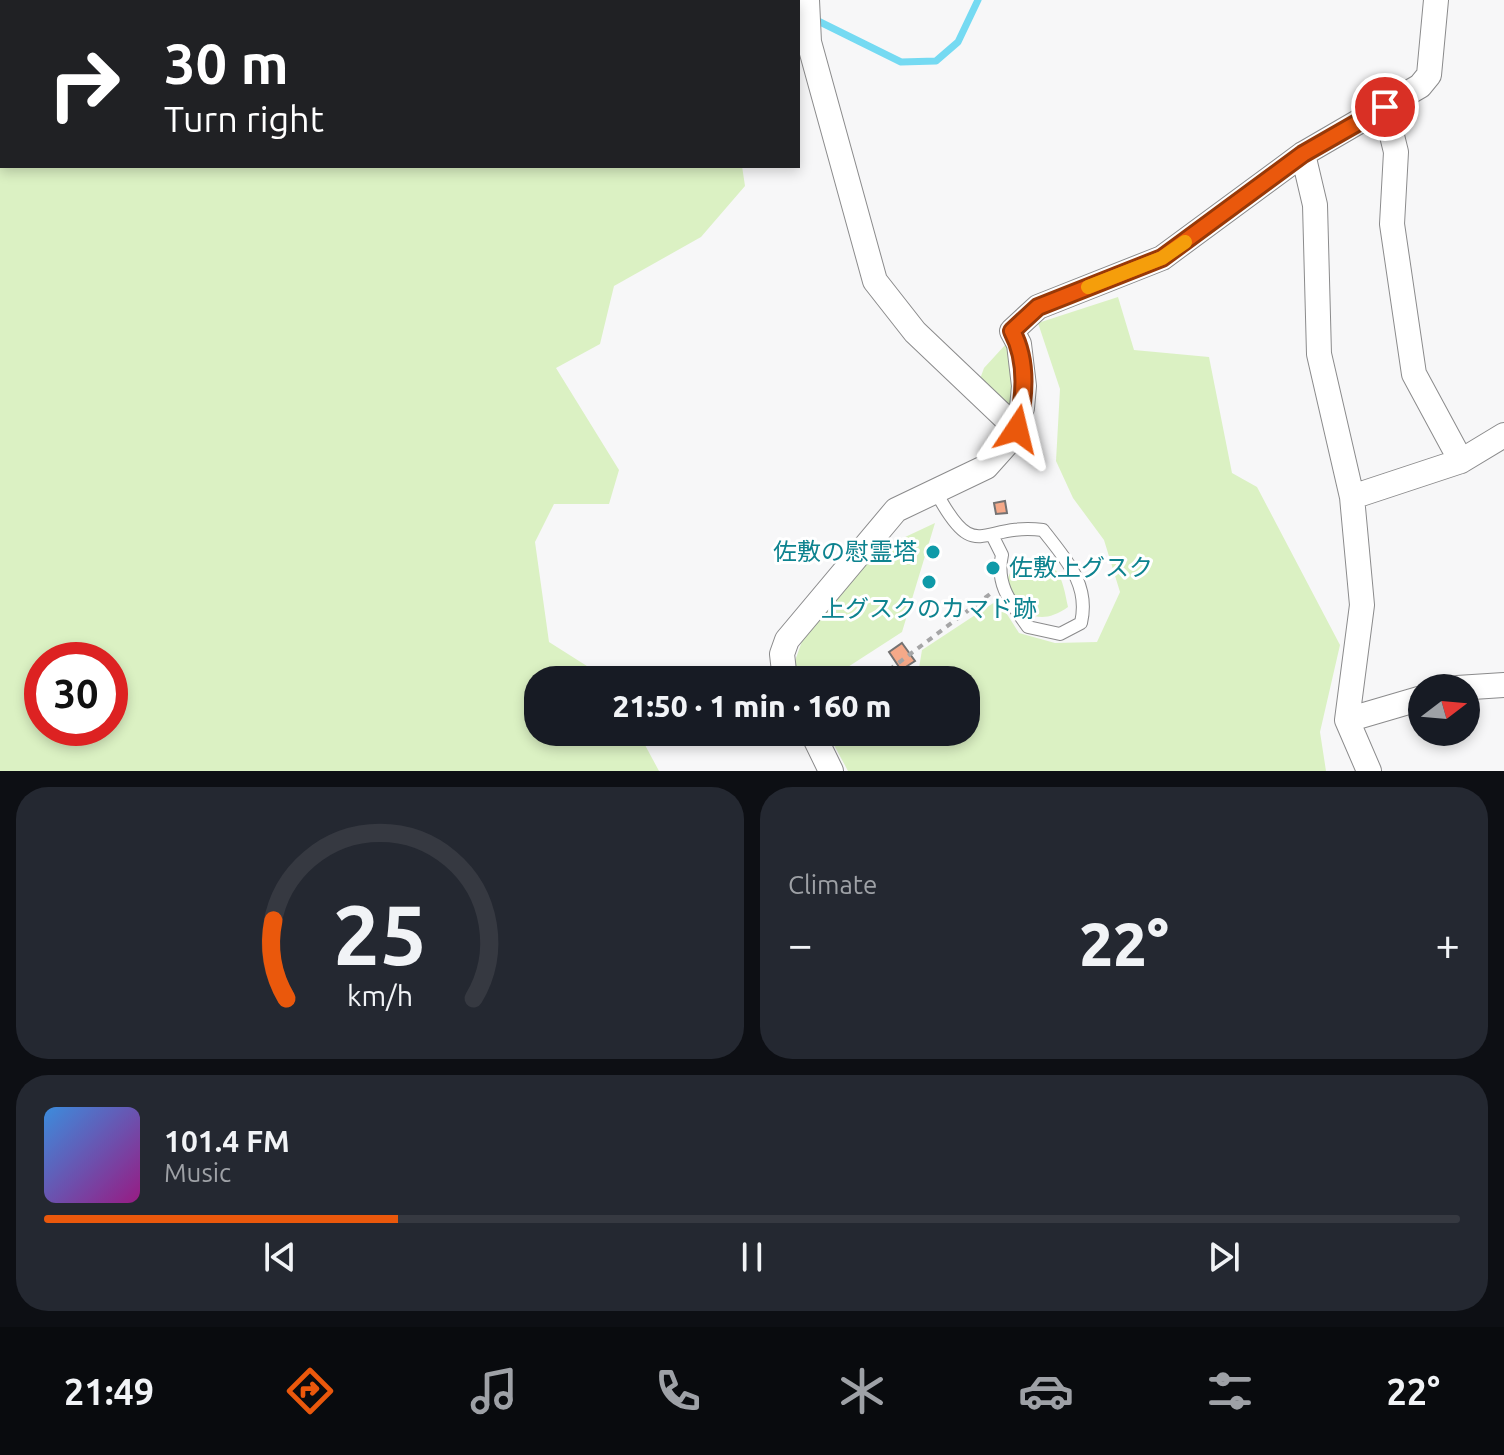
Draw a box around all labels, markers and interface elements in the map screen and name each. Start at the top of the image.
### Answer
icon: right [32,32,136,136]
text: 30 m [164,32,289,95]
pin [1351,73,1419,141]
icon: arrive [1363,85,1407,129]
text: Turn right [164,98,324,139]
position arrow [975,387,1059,471]
place label: 佐敷の慰霊塔 [773,538,917,565]
marker: 佐敷の慰霊塔 [924,543,942,561]
place label: 佐敷上グスク [1009,554,1153,581]
marker: 佐敷上グスク [984,559,1002,577]
marker: 上グスクのカマド跡 [920,573,938,591]
place label: 上グスクのカマド跡 [821,595,1037,622]
speed limit sign: 30 [24,642,128,746]
north arrow [1408,674,1480,746]
map controls [1408,674,1480,746]
text: 21:50 · 1 min · 160 m [613,689,891,723]
text: Climate [788,870,877,899]
text: 25 [333,887,427,981]
text: 22° [1079,910,1169,977]
text: − [788,919,813,968]
text: + [1435,919,1460,968]
text: km/h [347,979,413,1011]
text: 101.4 FM [164,1124,290,1158]
text: Music [164,1158,231,1187]
icon: previous [258,1235,302,1279]
icon: pause [730,1235,774,1279]
icon: next [1202,1235,1246,1279]
icon: directions [282,1363,338,1419]
icon: music [466,1363,522,1419]
icon: phone [650,1363,706,1419]
icon: climate [834,1363,890,1419]
icon: car [1018,1363,1074,1419]
icon: filters [1202,1363,1258,1419]
text: 21:49 [64,1371,154,1412]
text: 22° [1387,1371,1440,1412]

